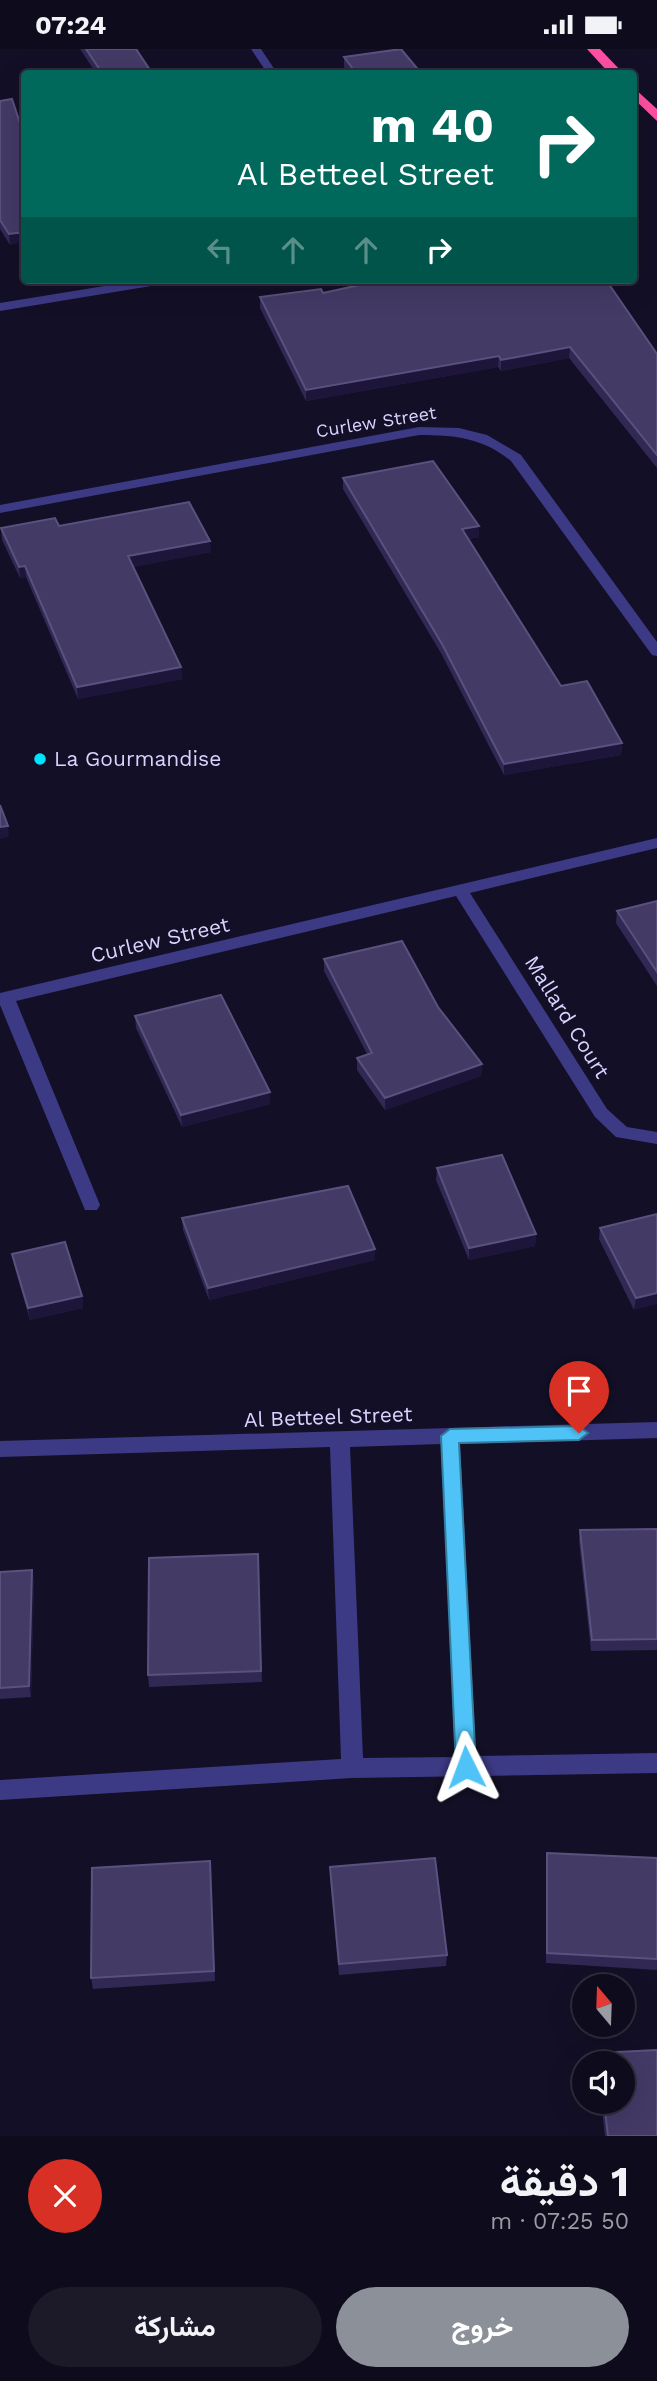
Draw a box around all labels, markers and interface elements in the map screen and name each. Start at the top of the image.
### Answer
text: 07:24 [35,10,106,40]
text: 40 m [371,96,494,154]
icon: right [518,98,609,189]
text: Al Betteel Street [237,155,494,193]
icon: left [201,231,239,269]
icon: ahead [274,231,312,269]
icon: ahead [347,231,385,269]
icon: right [420,231,458,269]
street label: Curlew Street [314,402,438,441]
place label: La Gourmandise [54,746,221,771]
marker: La Gourmandise [32,751,48,767]
street label: Curlew Street [88,911,232,968]
street label: Mallard Court [520,951,615,1083]
pin [549,1361,609,1433]
icon: arrive [560,1372,598,1410]
street label: Al Betteel Street [243,1401,413,1432]
position arrow [429,1730,503,1804]
north arrow [572,1974,635,2037]
map controls [572,1974,635,2114]
button: sound [572,2051,635,2114]
text: 1 دقيقة [500,2157,629,2206]
button: close [28,2159,102,2233]
text: 50 m · 07:25 [490,2208,629,2235]
button: مشاركة [28,2287,322,2367]
button: خروج [336,2287,629,2367]

